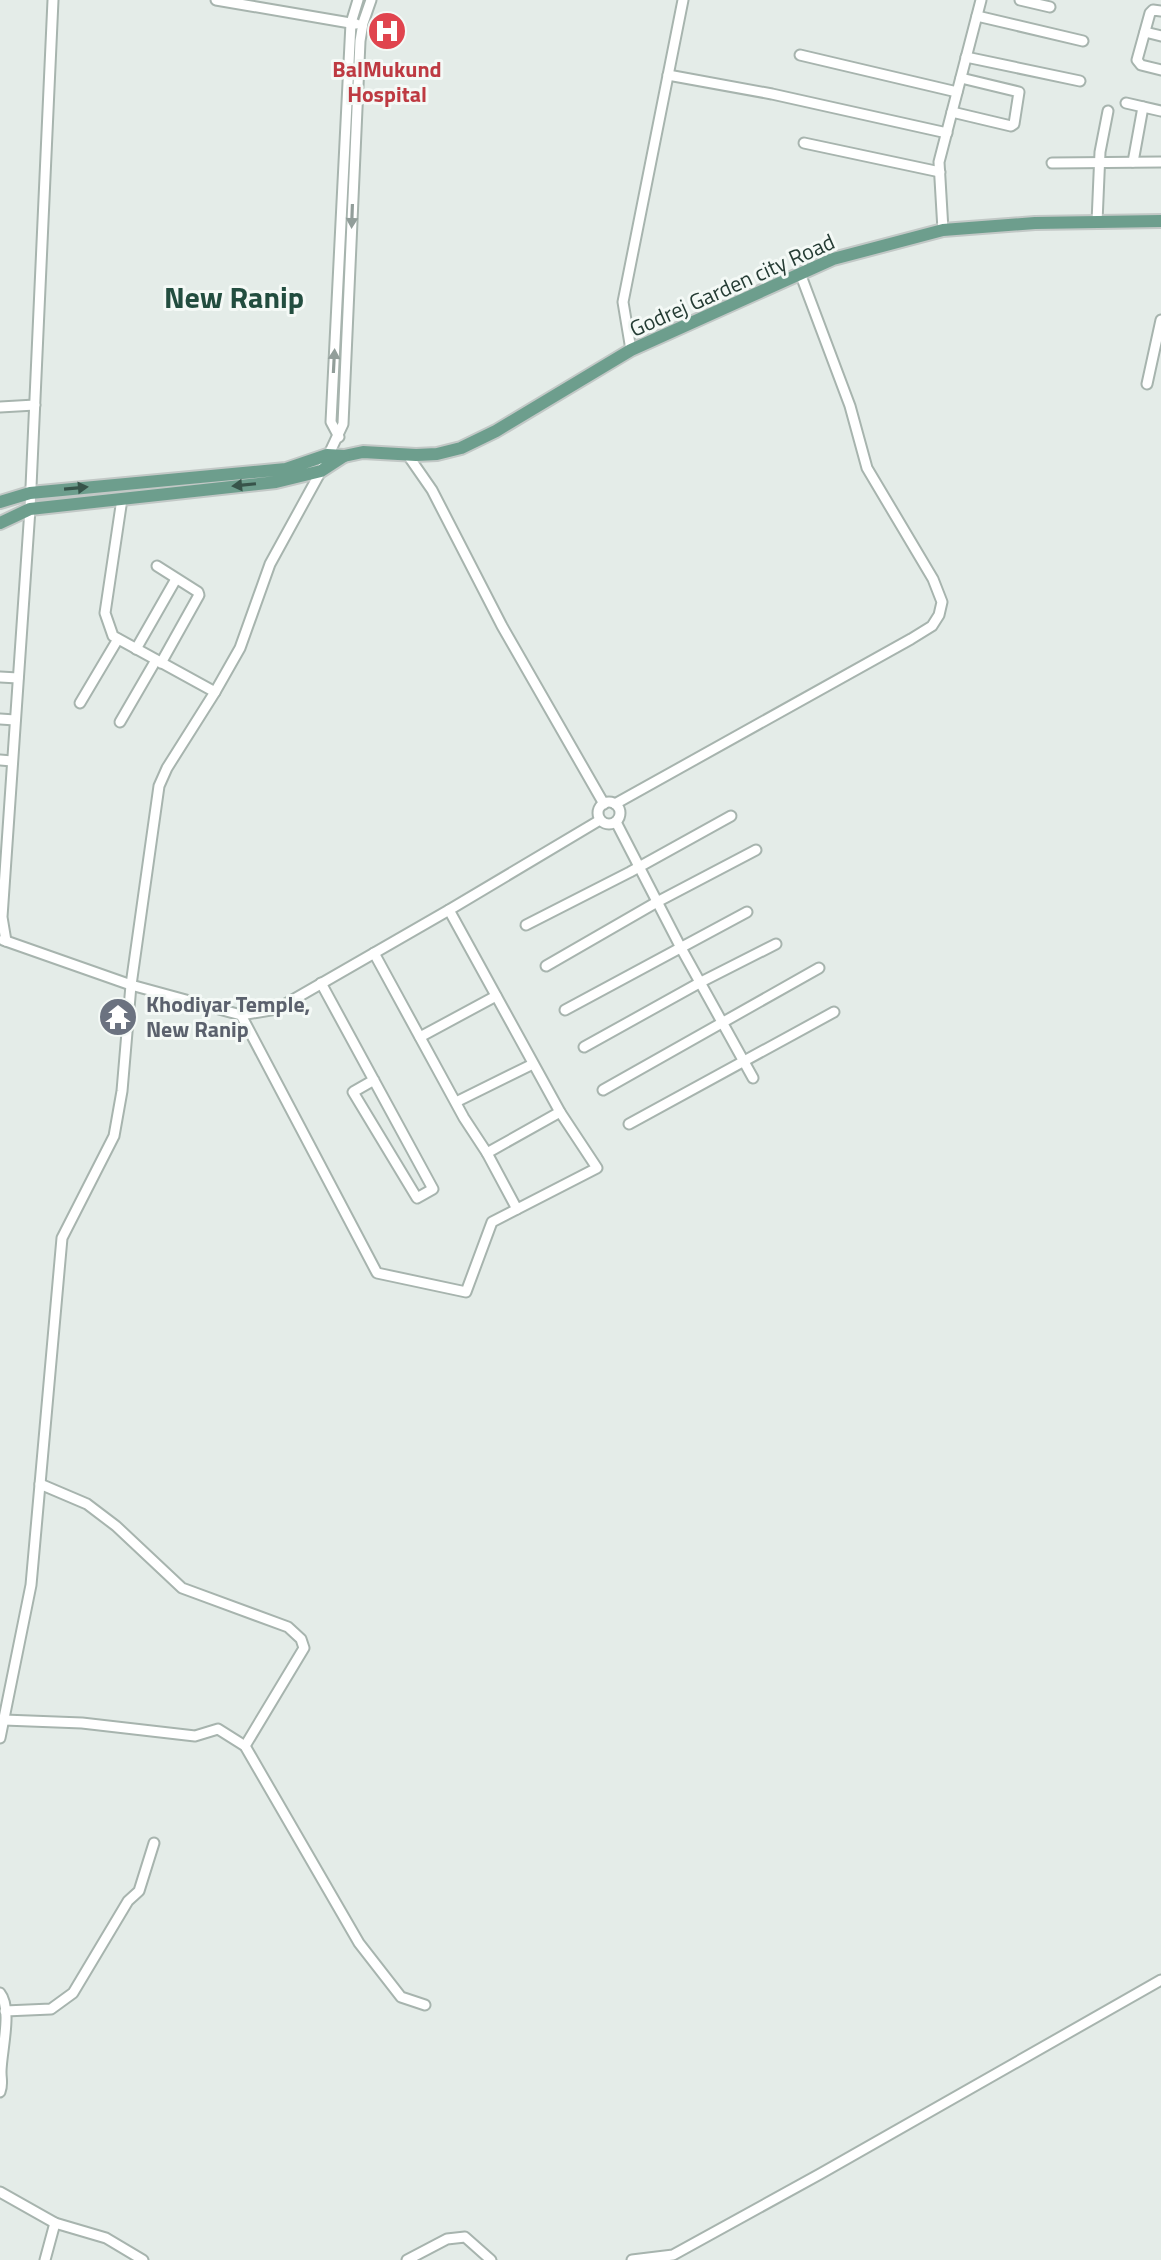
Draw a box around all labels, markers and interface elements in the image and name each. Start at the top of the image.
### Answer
hospital icon: BalMukund Hospital [366,10,408,52]
place label: BalMukund Hospital [332,52,442,111]
one-way arrow [345,204,358,229]
street label: Godrej Garden city Road [624,224,840,346]
district label: New Ranip [164,274,304,320]
one-way arrow [328,348,341,373]
one-way arrow [231,479,256,492]
one-way arrow [64,482,89,495]
place label: Khodiyar Temple, New Ranip [146,987,310,1046]
temple icon: Khodiyar Temple, New Ranip [97,996,139,1038]

